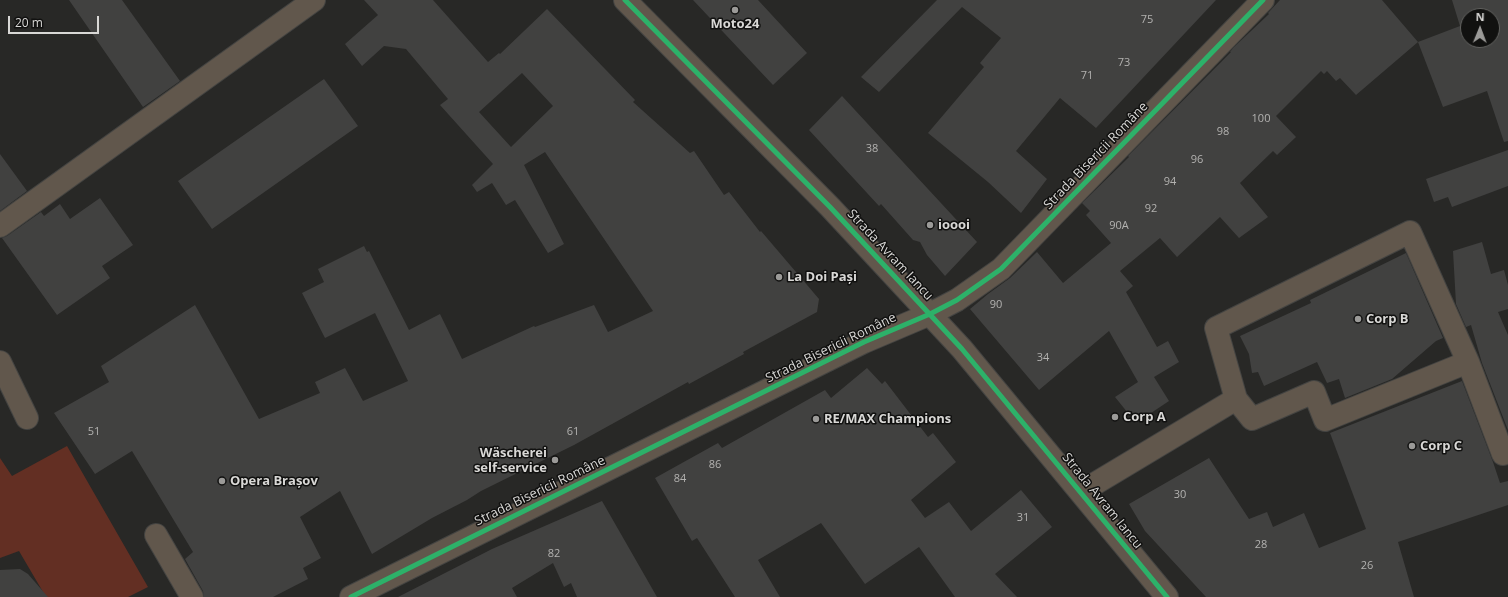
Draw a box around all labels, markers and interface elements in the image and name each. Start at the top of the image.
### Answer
marker: Moto24 [730,5,740,15]
scale bar [10,8,101,34]
north arrow [1460,8,1500,48]
text: N [1476,9,1485,24]
house number: 75 [1141,13,1153,27]
text: 20 m [15,14,43,31]
place label: Moto24 [711,16,759,32]
house number: 73 [1118,56,1130,70]
house number: 71 [1081,69,1093,83]
street label: Strada Bisericii Române [1041,99,1151,213]
house number: 100 [1252,112,1270,126]
house number: 98 [1217,125,1229,139]
house number: 38 [866,142,878,156]
house number: 96 [1191,153,1203,167]
house number: 94 [1164,175,1176,189]
house number: 92 [1145,202,1157,216]
street label: Strada Avram Iancu [844,206,936,304]
place label: ioooi [938,217,970,233]
house number: 90A [1109,219,1129,233]
marker: ioooi [925,220,935,230]
place label: La Doi Pași [787,269,857,285]
marker: La Doi Pași [774,272,784,282]
house number: 90 [990,298,1002,312]
street label: Strada Bisericii Române [763,310,899,386]
place label: Corp B [1366,311,1409,327]
marker: Corp B [1353,314,1363,324]
house number: 34 [1037,351,1049,365]
place label: Corp A [1123,409,1166,425]
place label: RE/MAX Champions [824,411,951,427]
marker: Corp A [1110,412,1120,422]
marker: RE/MAX Champions [811,414,821,424]
house number: 51 [88,425,100,439]
house number: 61 [567,425,579,439]
place label: Corp C [1420,438,1462,454]
marker: Corp C [1407,441,1417,451]
place label: Wäscherei self-service [474,445,547,476]
street label: Strada Avram Iancu [1059,450,1145,552]
street label: Strada Bisericii Române [472,453,608,529]
marker: Wäscherei self-service [550,455,560,465]
house number: 86 [709,458,721,472]
house number: 84 [674,472,686,486]
place label: Opera Brașov [230,473,318,489]
marker: Opera Brașov [217,476,227,486]
house number: 30 [1174,488,1186,502]
house number: 31 [1017,511,1029,525]
house number: 28 [1255,538,1267,552]
house number: 82 [548,547,560,561]
house number: 26 [1361,559,1373,573]

